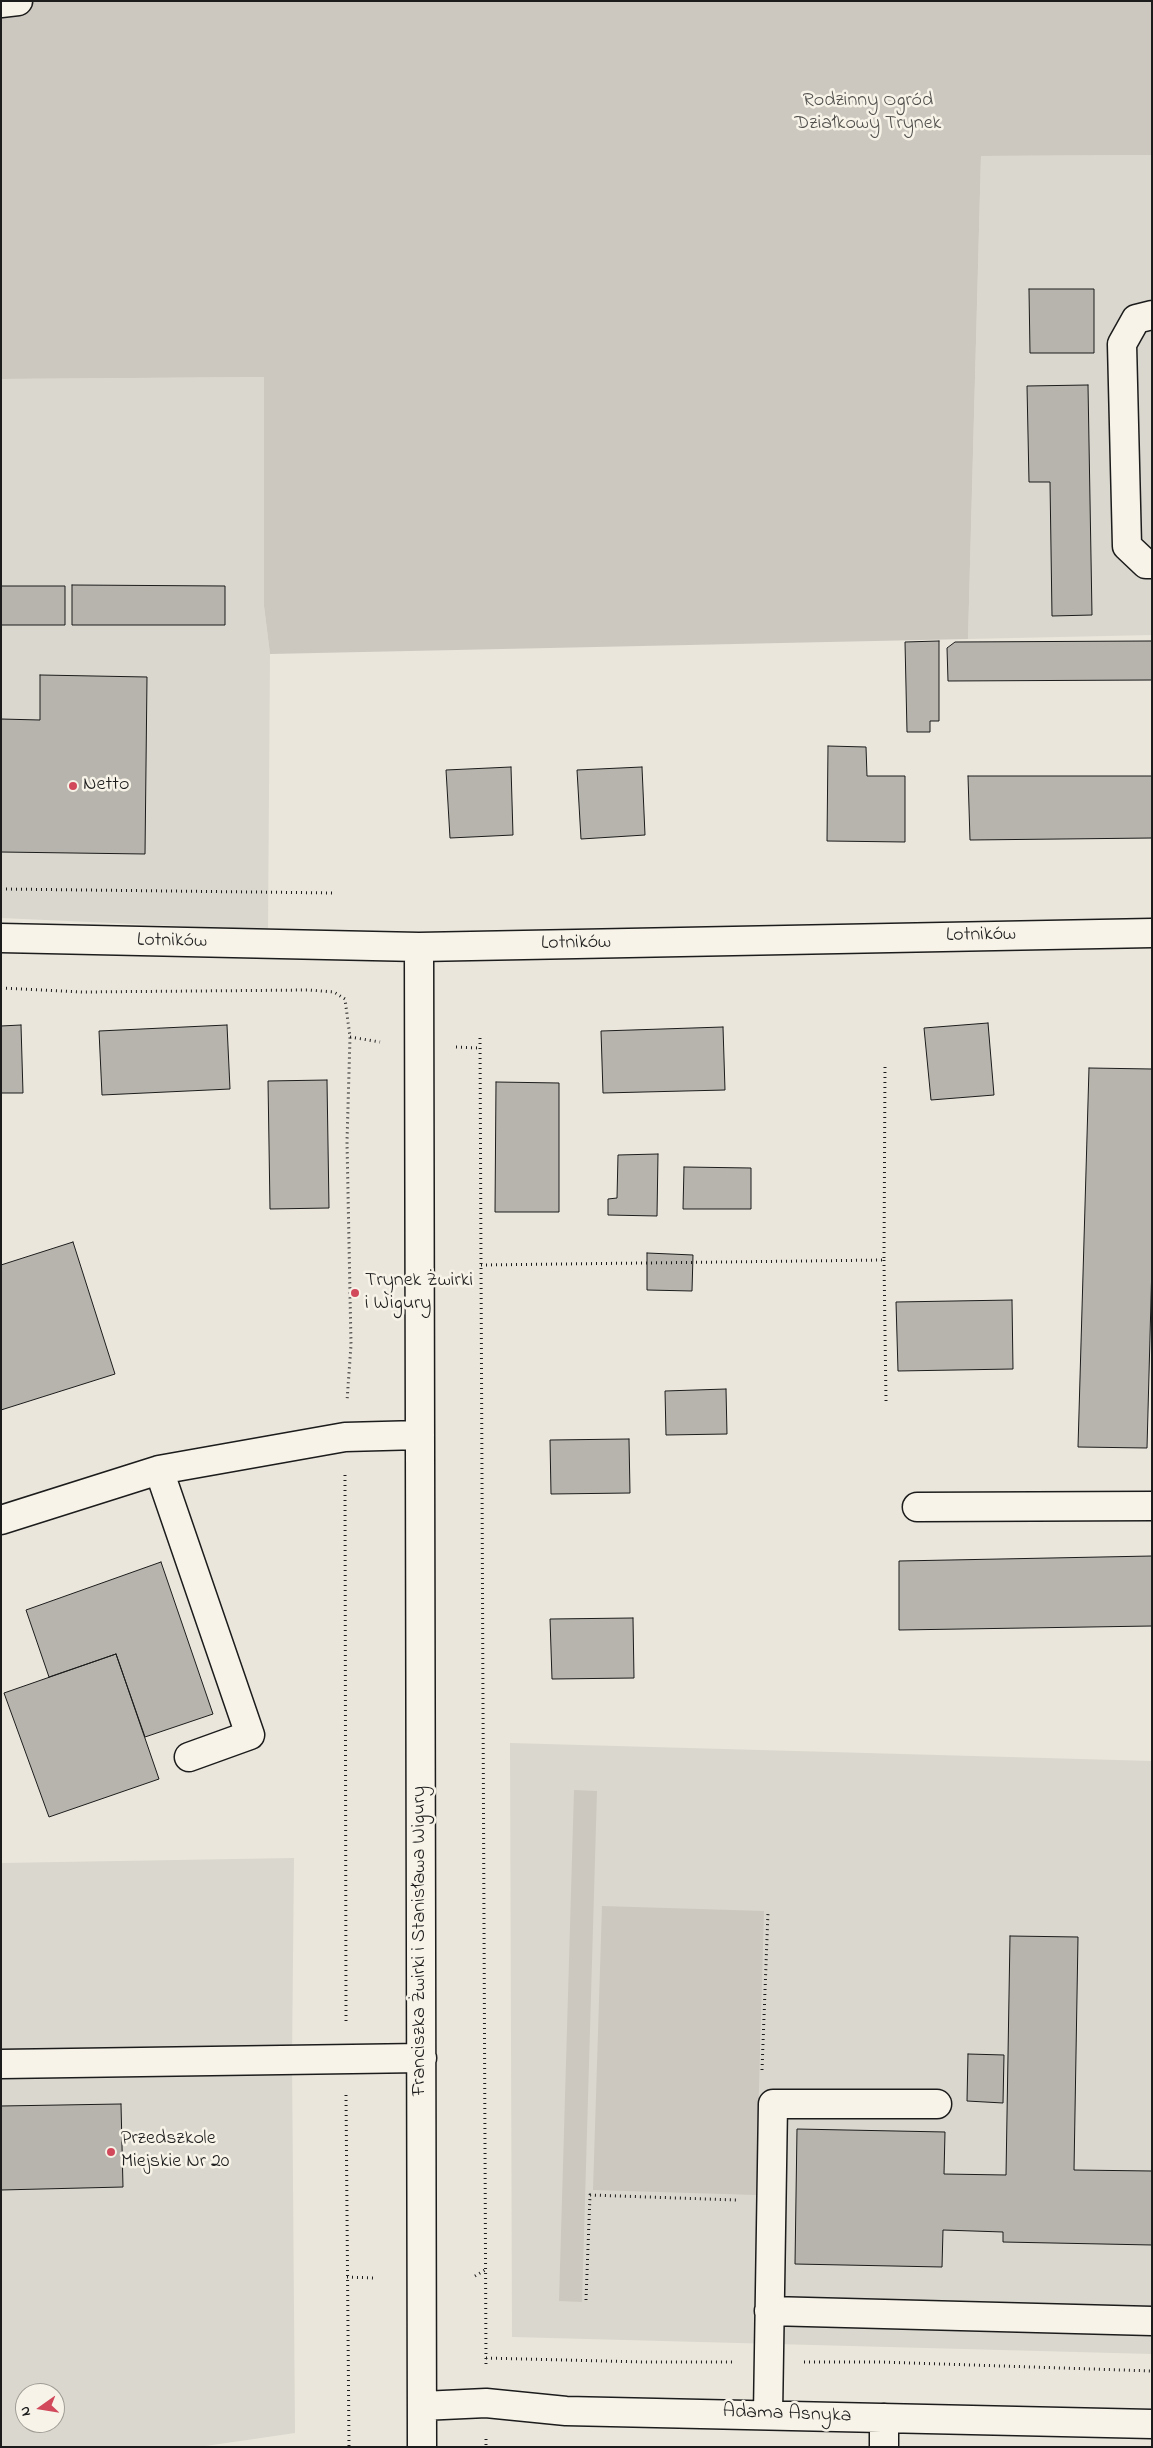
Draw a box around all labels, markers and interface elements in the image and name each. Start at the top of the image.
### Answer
park label: Rodzinny Ogród Działkowy Trynek [795,90,941,137]
place label: Netto [83,774,129,798]
marker: Netto [67,780,79,792]
street label: Lotników [946,923,1016,949]
street label: Lotników [137,929,207,955]
street label: Lotników [541,931,611,957]
place label: Trynek Żwirki i Wigury [365,1270,473,1317]
marker: Trynek Żwirki i Wigury [349,1287,361,1299]
street label: Franciszka Żwirki i Stanisława Wigury [409,1786,433,2096]
place label: Przedszkole Miejskie Nr 20 [121,2128,229,2175]
marker: Przedszkole Miejskie Nr 20 [105,2146,117,2158]
north arrow [15,2383,65,2433]
street label: Adama Asnyka [722,2401,852,2429]
text: N [15,2404,37,2418]

